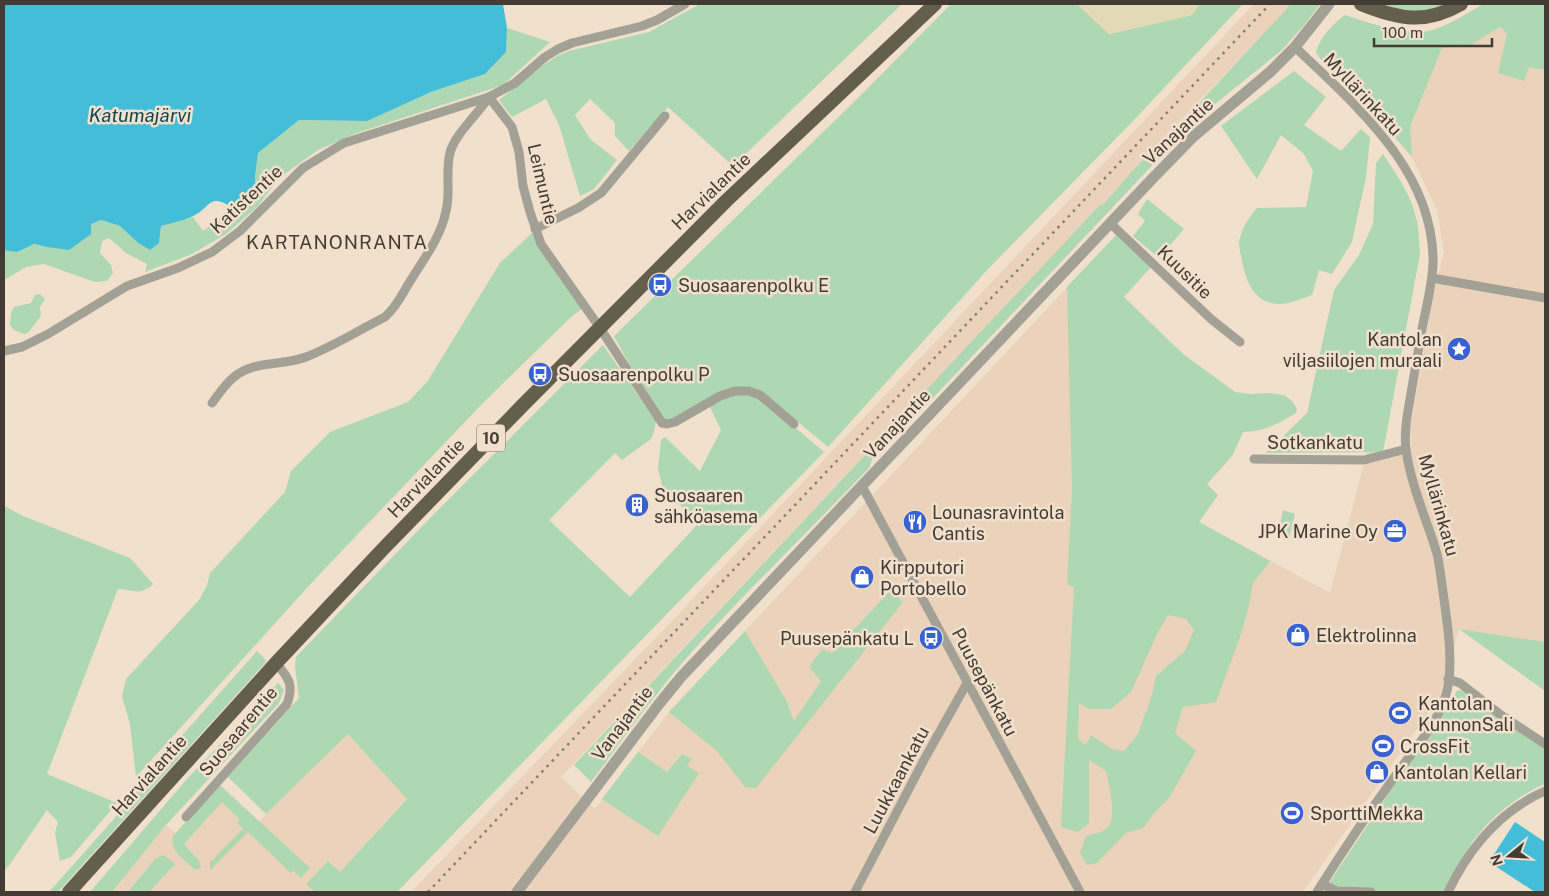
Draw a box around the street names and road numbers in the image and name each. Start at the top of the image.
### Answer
street label: Myllärinkatu [1320,48,1406,140]
street label: Vanajantie [1139,93,1217,169]
street label: Leimuntie [523,141,563,227]
street label: Harvialantie [667,148,755,234]
street label: Katistentie [206,160,286,238]
street label: Kuusitie [1153,241,1217,303]
street label: Vanajantie [859,385,935,463]
road number: 10 [477,424,505,452]
street label: Sotkankatu [1267,432,1363,453]
street label: Harvialantie [383,434,469,522]
street label: Myllärinkatu [1414,452,1464,558]
street label: Puusepänkatu [948,624,1022,740]
street label: Suosaarentie [194,682,282,780]
street label: Vanajantie [587,682,657,764]
street label: Luukkaankatu [859,723,933,837]
street label: Harvialantie [107,730,191,820]

